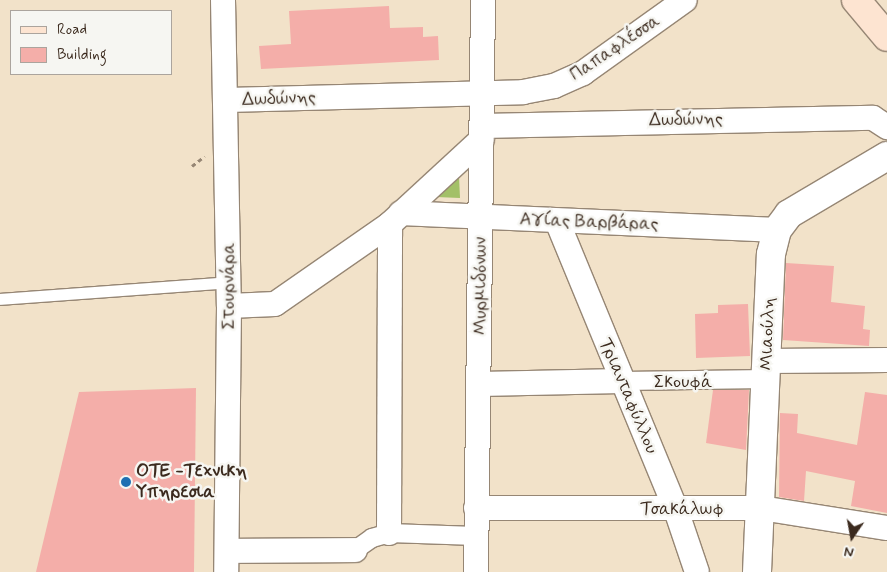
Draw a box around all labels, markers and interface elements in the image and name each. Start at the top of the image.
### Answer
legend [10,10,172,75]
street label: Παπαφλέσσα [566,10,664,86]
text: Road [57,20,87,40]
text: Building [57,45,107,65]
street label: Δωδώνης [242,87,316,111]
street label: Δωδώνης [649,109,723,131]
street label: Αγίας Βαρβάρας [519,209,659,235]
street label: Μυρμιδόνων [470,237,492,335]
street label: Στουρνάρα [218,243,240,329]
street label: Μιαούλη [756,297,780,371]
street label: Τριανταφύλλου [594,335,662,457]
street label: Σκουφά [654,371,712,393]
place label: ΟΤΕ -Τεχνικη Υπηρεσια [136,461,247,504]
marker: ΟΤΕ -Τεχνικη Υπηρεσια [120,476,132,488]
street label: Τσακάλωφ [640,498,724,520]
north arrow [827,512,877,562]
text: N [842,542,855,561]

